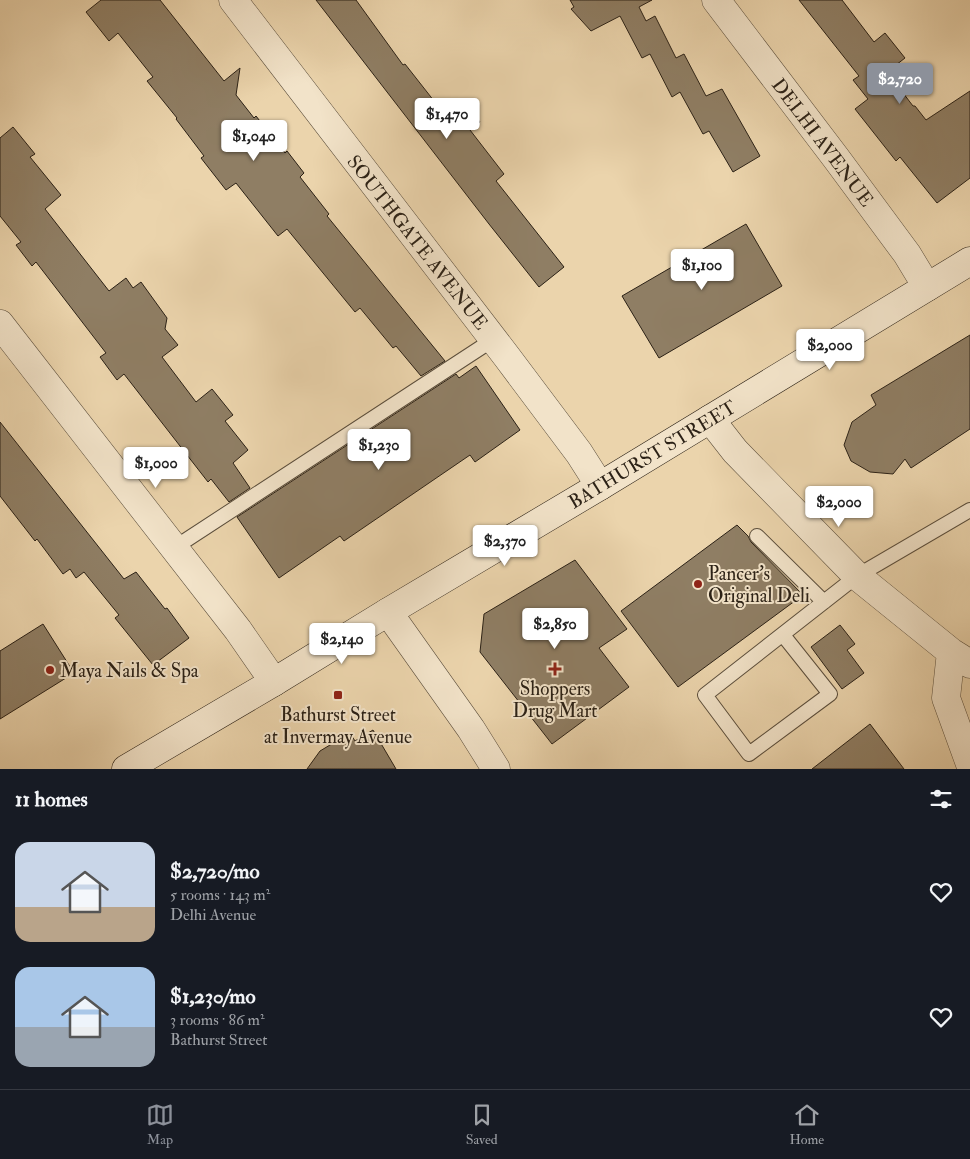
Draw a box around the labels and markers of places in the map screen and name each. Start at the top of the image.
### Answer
pin: $2,720 [859,62,941,105]
pin: $1,470 [406,98,488,140]
pin: $1,040 [213,120,295,162]
pin: $1,100 [661,248,743,291]
pin: $2,000 [789,328,871,371]
pin: $1,230 [338,428,420,471]
pin: $1,000 [115,446,197,489]
pin: $2,000 [798,486,880,528]
pin: $2,370 [464,524,546,567]
place label: Pancer's Original Deli [708,562,810,608]
marker: Pancer's Original Deli [692,578,704,590]
pin: $2,850 [514,608,596,650]
pin: $2,140 [301,622,383,665]
place label: Maya Nails & Spa [60,659,199,684]
marker: Shoppers Drug Mart [549,663,561,675]
marker: Maya Nails & Spa [44,664,56,676]
place label: Shoppers Drug Mart [512,677,598,723]
marker: Bathurst Street at Invermay Avenue [332,689,344,701]
place label: Bathurst Street at Invermay Avenue [264,703,412,749]

